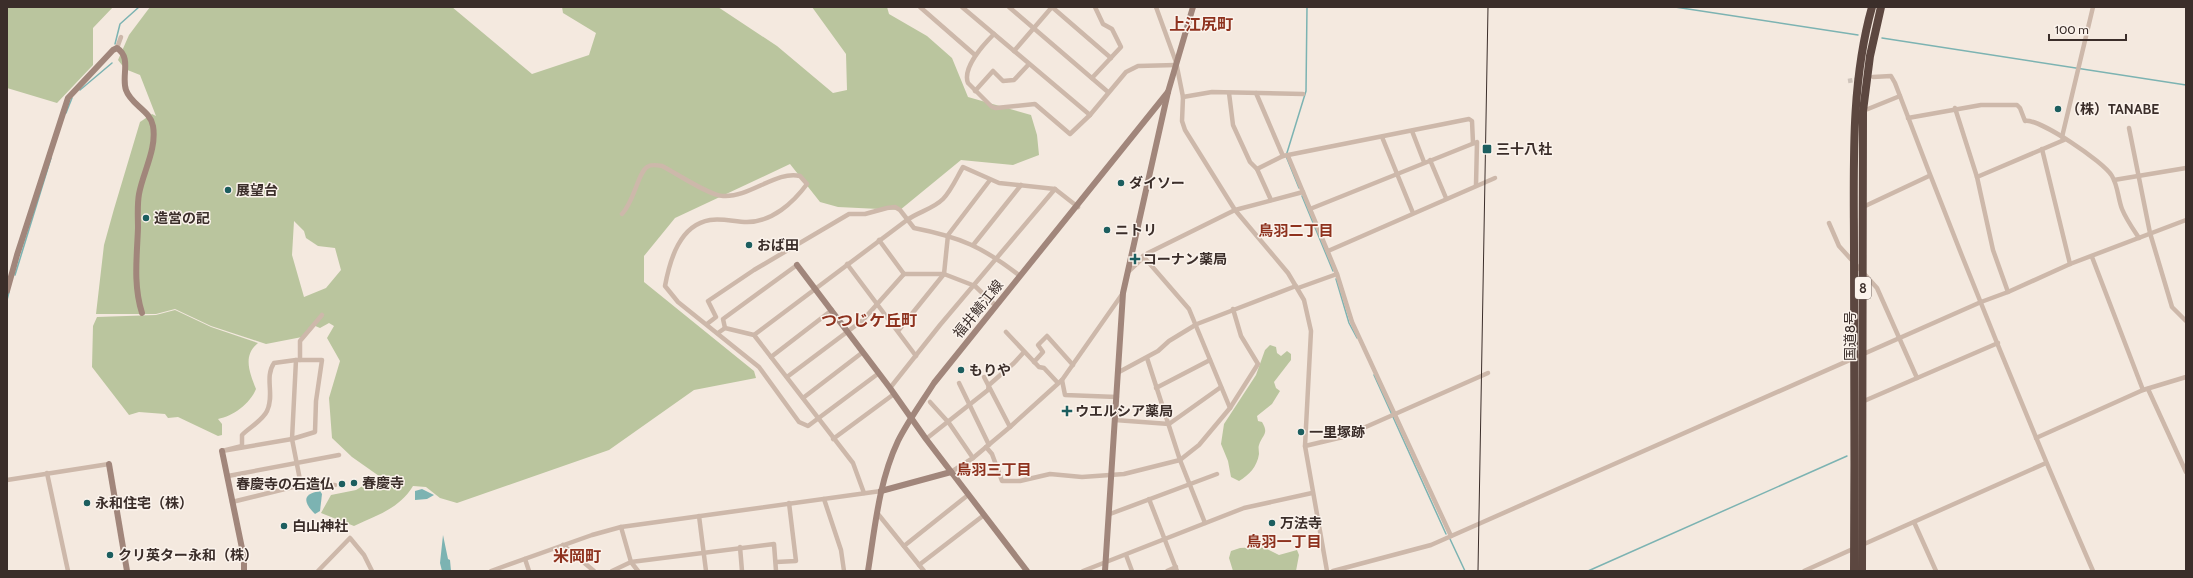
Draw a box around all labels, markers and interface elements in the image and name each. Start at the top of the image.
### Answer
district label: 上江尻町 [1169,15,1233,34]
scale bar [2049,16,2126,42]
text: 100 m [2055,22,2089,37]
place label: （株）TANABE [2066,100,2159,118]
marker: （株）TANABE [2053,104,2063,114]
place label: 三十八社 [1496,140,1552,158]
marker: 三十八社 [1481,143,1493,155]
place label: ダイソー [1129,174,1185,192]
marker: ダイソー [1116,178,1126,188]
place label: 展望台 [236,181,278,199]
marker: 展望台 [223,185,233,195]
place label: 造営の記 [154,209,210,227]
marker: 造営の記 [141,213,151,223]
place label: ニトリ [1115,221,1157,239]
district label: 鳥羽二丁目 [1258,222,1334,240]
marker: ニトリ [1102,225,1112,235]
place label: おば田 [757,236,799,254]
marker: おば田 [744,240,754,250]
place label: コーナン薬局 [1143,250,1227,268]
marker: コーナン薬局 [1130,254,1140,264]
street label: 福井鯖江線 [949,276,1007,342]
road number: 8 [1855,277,1871,299]
district label: つつじケ丘町 [821,311,917,330]
street label: 国道8号 [1841,311,1859,361]
place label: もりや [969,361,1011,379]
marker: もりや [956,365,966,375]
place label: ウエルシア薬局 [1075,402,1173,420]
marker: ウエルシア薬局 [1062,406,1072,416]
place label: 一里塚跡 [1309,423,1365,441]
marker: 一里塚跡 [1296,427,1306,437]
district label: 鳥羽三丁目 [956,461,1032,479]
place label: 春慶寺 [362,474,404,492]
place label: 春慶寺の石造仏 [236,475,334,493]
marker: 春慶寺 [349,478,359,488]
marker: 春慶寺の石造仏 [337,479,347,489]
place label: 永和住宅（株） [95,494,193,512]
marker: 永和住宅（株） [82,498,92,508]
place label: 万法寺 [1280,514,1322,532]
place label: 白山神社 [292,517,348,535]
marker: 万法寺 [1267,518,1277,528]
marker: 白山神社 [279,521,289,531]
district label: 鳥羽一丁目 [1246,533,1322,551]
place label: クリ英ター永和（株） [118,546,258,564]
district label: 米岡町 [553,547,601,566]
marker: クリ英ター永和（株） [105,550,115,560]

